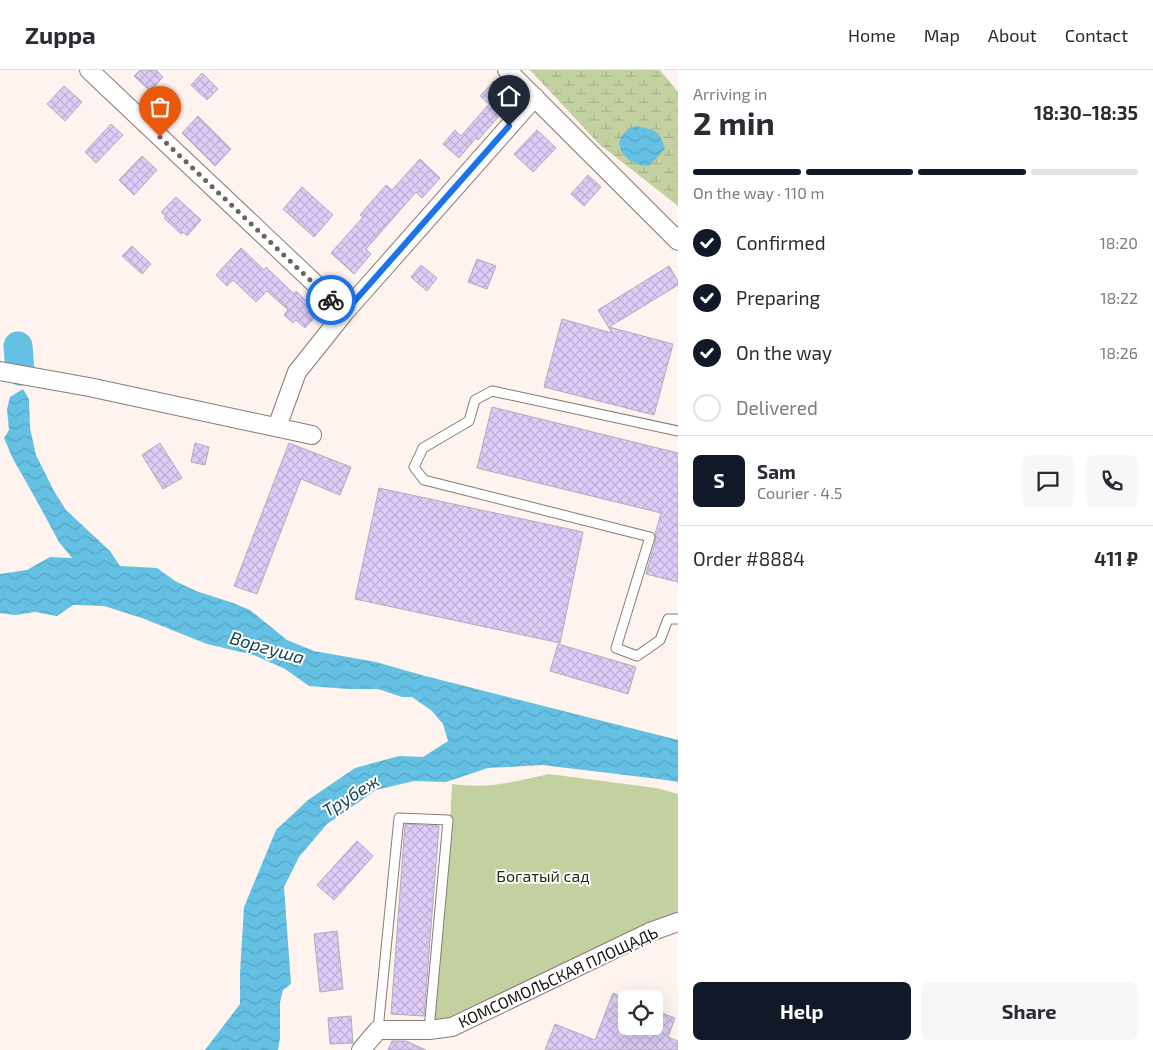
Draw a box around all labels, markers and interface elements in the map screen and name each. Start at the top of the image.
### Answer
text: Zuppa [25,20,96,49]
text: Home [848,24,896,46]
text: Map [924,24,960,46]
text: About [988,24,1037,46]
text: Contact [1065,24,1128,46]
pin [488,75,530,126]
icon: home [495,82,523,110]
text: Arriving in [693,84,767,103]
pin [139,86,181,137]
icon: bag [146,93,174,121]
text: 18:30–18:35 [1034,101,1138,124]
text: 2 min [693,103,775,141]
text: On the way · 110 m [693,183,824,202]
icon: check [693,229,721,257]
text: Confirmed [736,231,826,254]
text: 18:20 [1100,233,1138,252]
courier [306,275,356,325]
icon: check [693,284,721,312]
icon: bike [317,286,345,314]
text: Preparing [736,286,820,309]
text: 18:22 [1100,288,1138,307]
icon: check [693,339,721,367]
text: On the way [736,341,832,364]
text: 18:26 [1100,343,1138,362]
text: Delivered [736,396,818,419]
button: chat [1022,455,1074,507]
button: phone [1086,455,1138,507]
text: Sam [757,460,796,483]
text: S [713,469,725,492]
text: Courier · 4.5 [757,483,842,502]
text: Order #8884 [693,547,805,570]
text: 411 ₽ [1094,547,1138,570]
water label: Воргуша [227,626,307,668]
water label: Трубеж [318,769,383,821]
park label: Богатый сад [496,866,590,885]
street label: КОМСОМОЛЬСКАЯ ПЛОЩАДЬ [455,922,661,1031]
button: Help [693,982,911,1040]
button: Share [921,982,1138,1040]
map controls [618,990,663,1035]
button: locate [618,990,663,1035]

